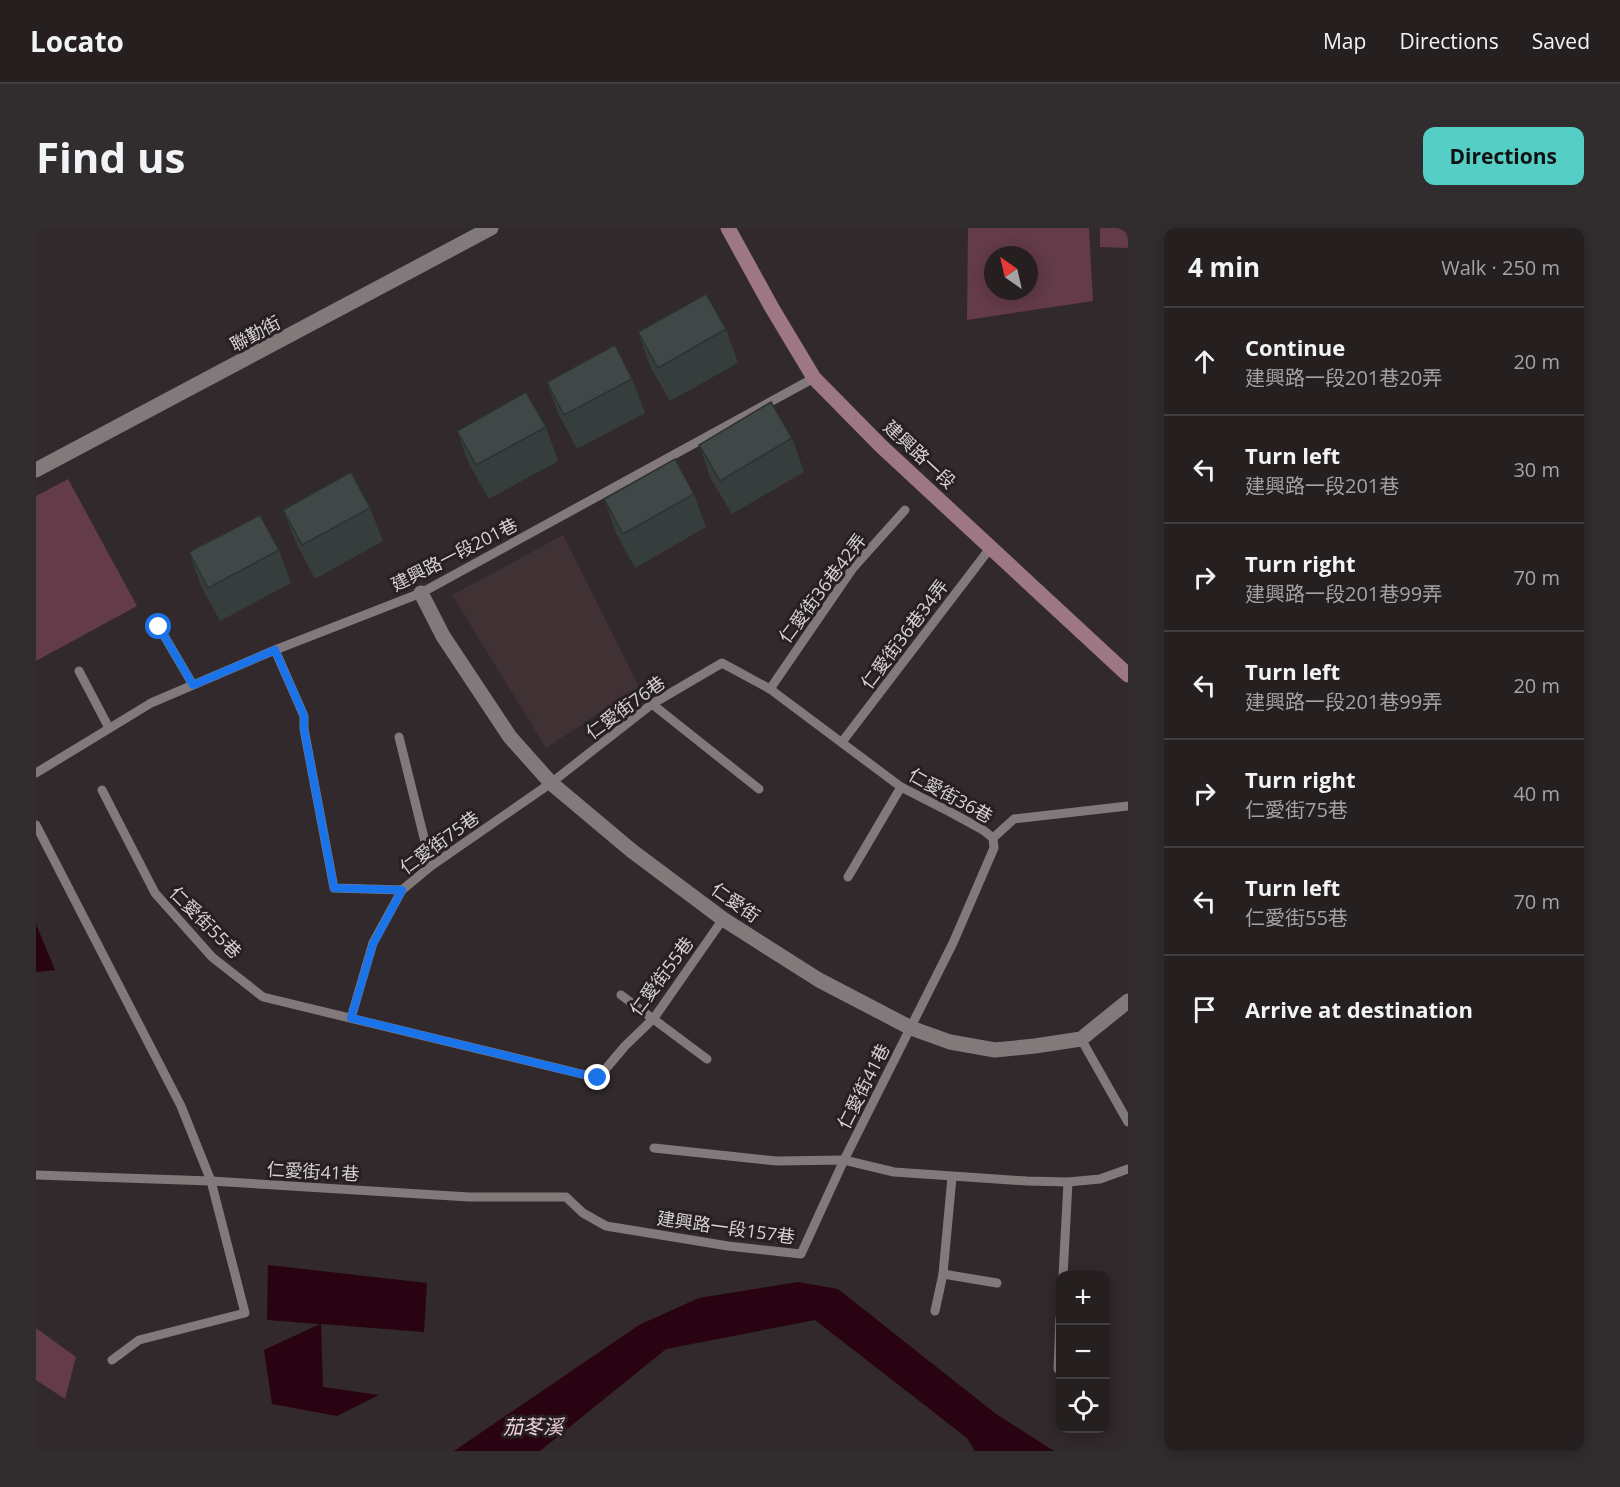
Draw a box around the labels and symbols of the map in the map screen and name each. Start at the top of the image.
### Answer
north arrow [984,246,1038,300]
street label: 聯勤街 [226,310,284,356]
street label: 建興路一段 [879,415,961,493]
street label: 建興路一段201巷 [387,512,521,596]
street label: 仁愛街36巷42弄 [773,528,871,648]
street label: 仁愛街36巷34弄 [855,574,953,694]
route start [145,613,171,639]
street label: 仁愛街76巷 [580,670,670,744]
street label: 仁愛街36巷 [905,762,997,828]
street label: 仁愛街75巷 [394,805,484,879]
street label: 仁愛街 [707,877,765,927]
street label: 仁愛街55巷 [165,881,247,963]
street label: 仁愛街55巷 [624,932,698,1020]
street label: 仁愛街41巷 [831,1039,895,1133]
route end [584,1064,610,1090]
street label: 仁愛街41巷 [266,1157,360,1185]
street label: 建興路一段157巷 [656,1205,796,1249]
water label: 茄苳溪 [503,1413,566,1440]

